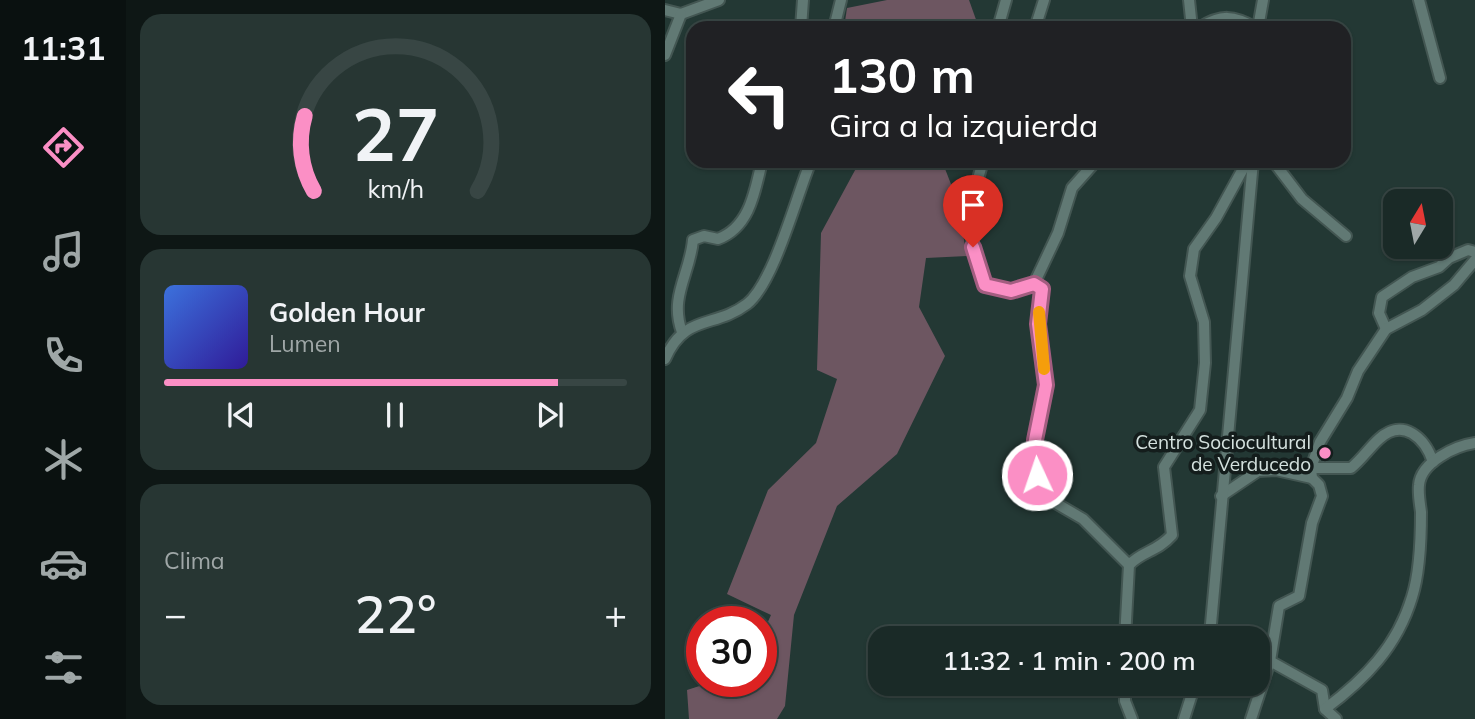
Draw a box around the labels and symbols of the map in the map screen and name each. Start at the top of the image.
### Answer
pin [943,175,1003,247]
north arrow [1383,189,1453,259]
place label: Centro Sociocultural de Verducedo [1135,430,1311,476]
position arrow [1000,438,1074,512]
marker: Centro Sociocultural de Verducedo [1317,445,1333,461]
speed limit sign: 30 [686,606,777,697]

